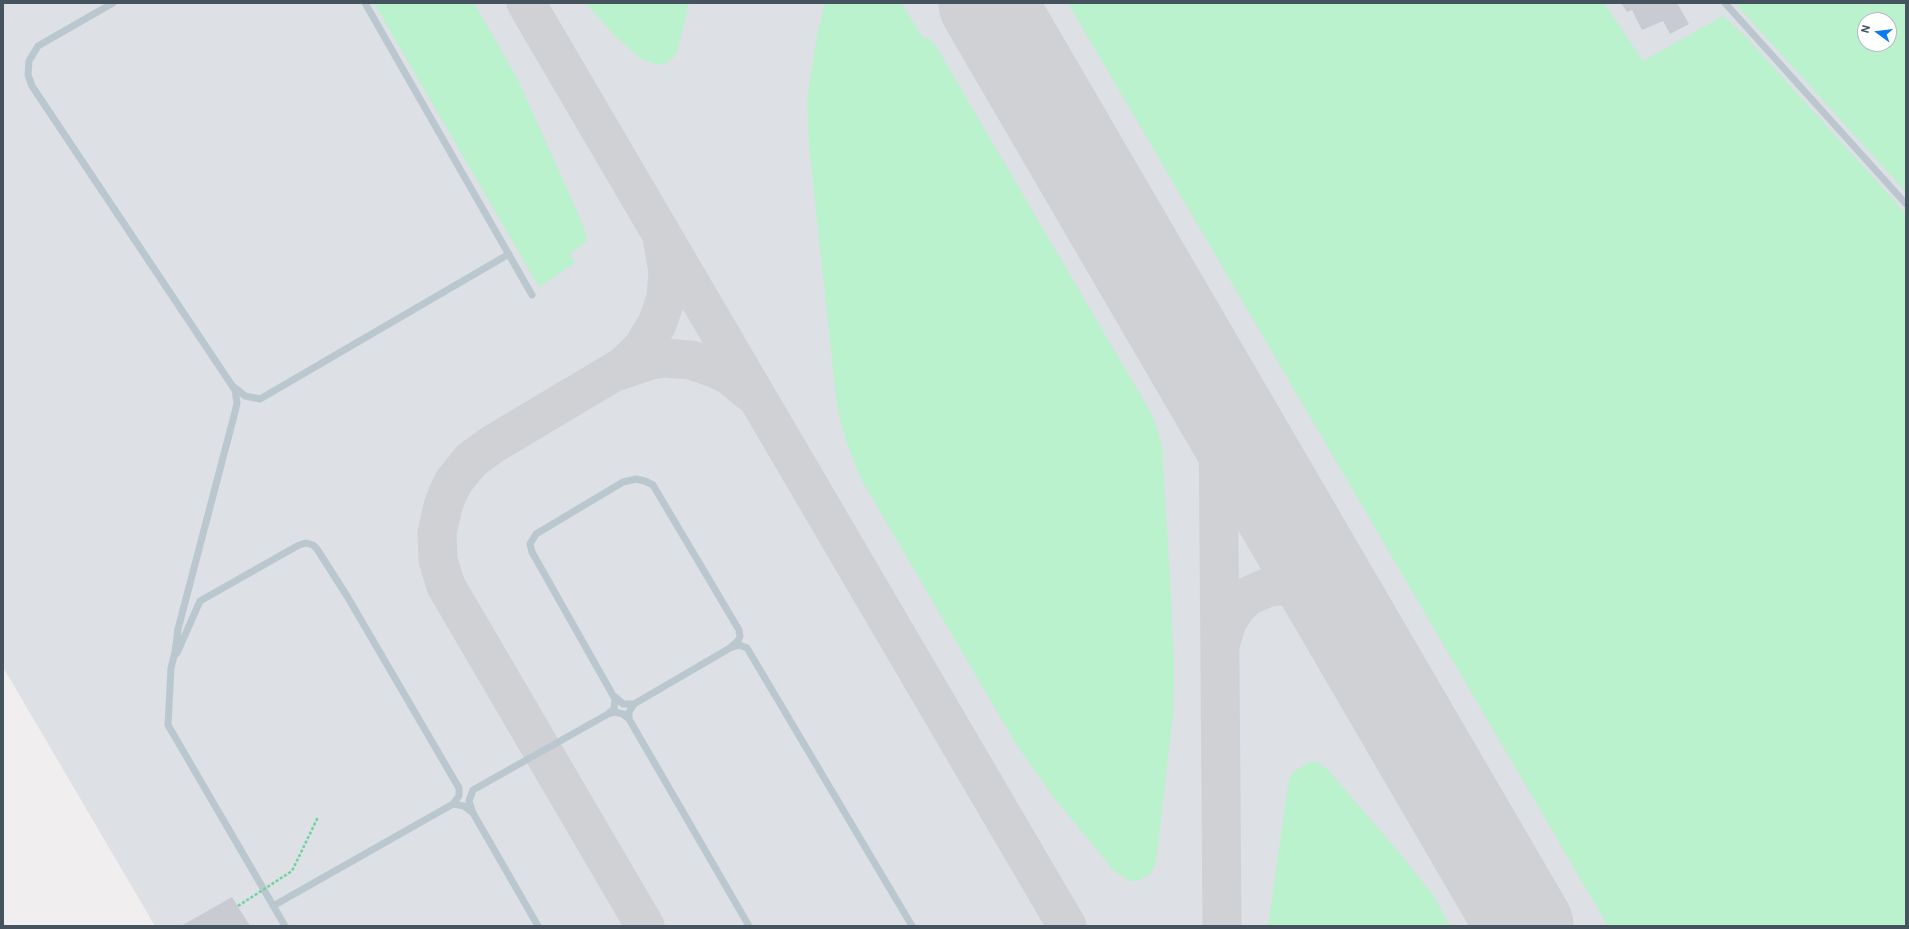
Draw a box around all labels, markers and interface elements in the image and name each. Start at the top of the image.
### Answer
north arrow [1857,12,1897,52]
text: N [1859,24,1873,34]

